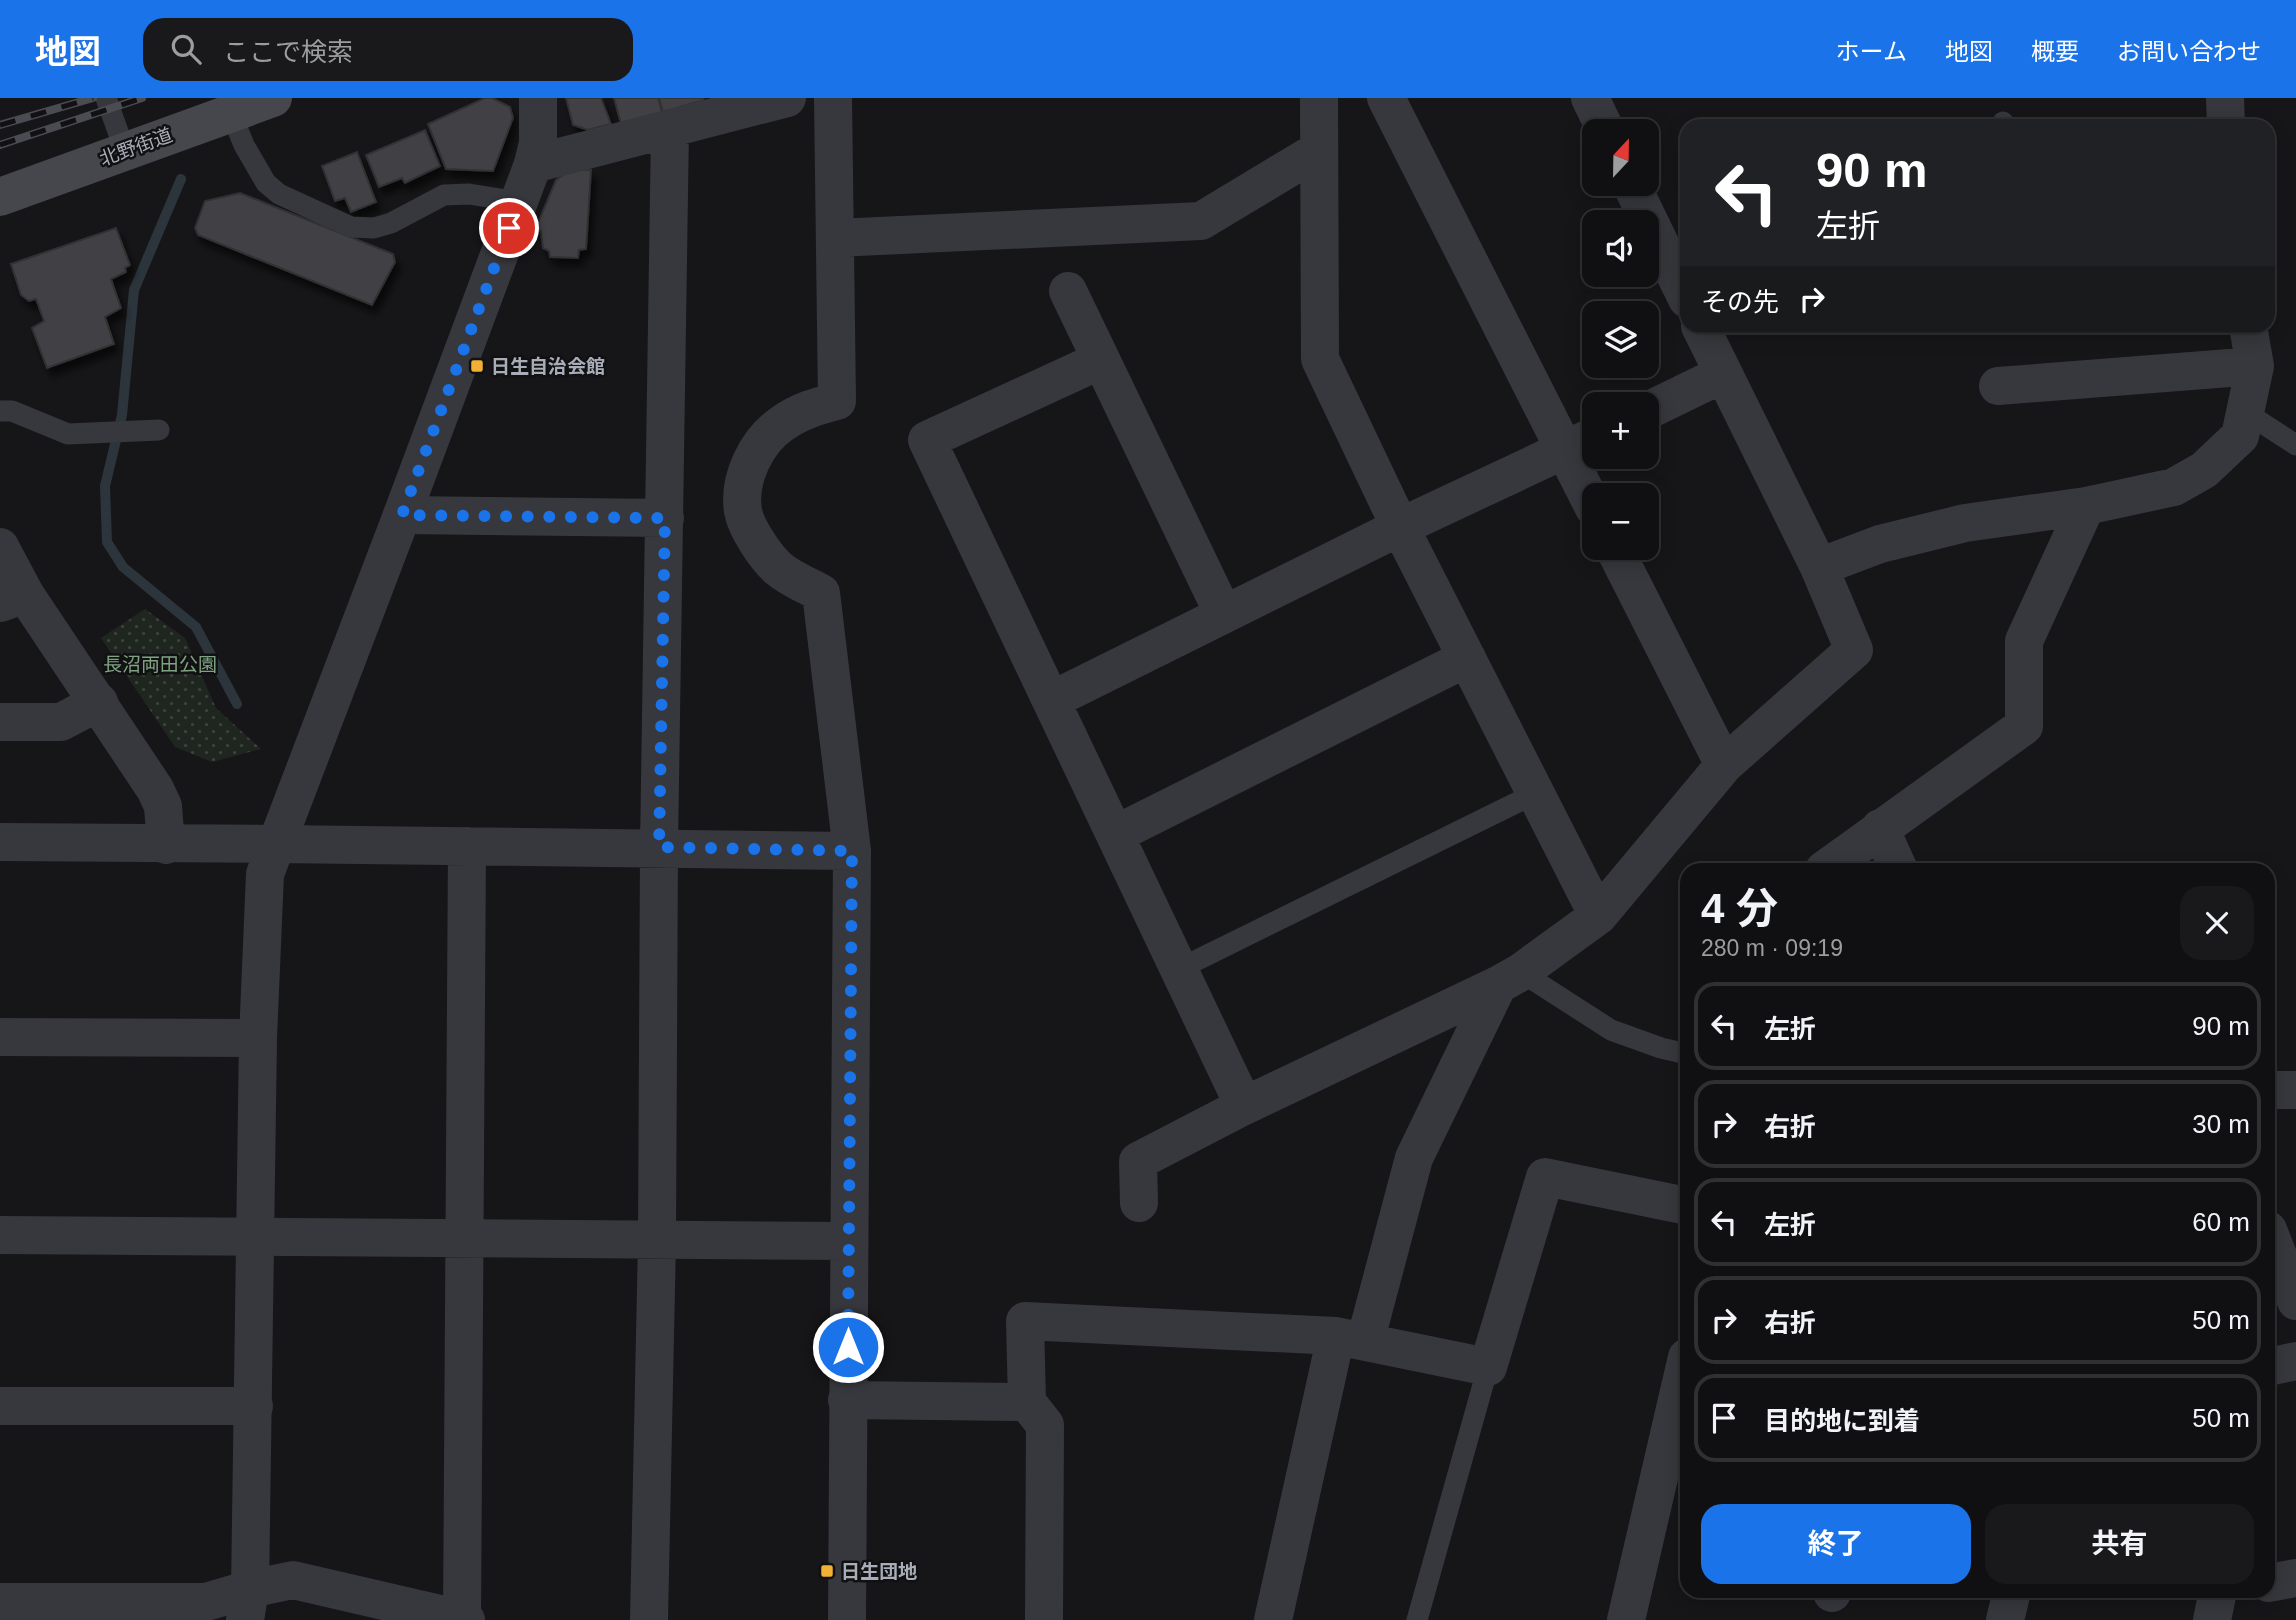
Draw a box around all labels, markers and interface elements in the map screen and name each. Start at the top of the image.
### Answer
search box [143,18,633,81]
icon: search [167,30,205,68]
text: 地図 [35,33,101,70]
text: ここで検索 [223,37,353,67]
text: ホーム [1836,38,1907,65]
text: 地図 [1945,38,1993,65]
text: 概要 [2031,38,2079,65]
text: お問い合わせ [2117,38,2261,65]
north arrow [1582,119,1659,196]
map controls [1582,119,1659,560]
street label: 北野街道 [97,124,175,170]
text: 90 m [1816,143,1928,197]
icon: left [1701,147,1792,238]
pin [479,198,539,258]
text: 左折 [1816,208,1880,244]
icon: arrive [490,209,528,247]
button: sound [1582,210,1659,287]
icon: right [1793,280,1831,318]
text: その先 [1701,287,1779,317]
button: layers [1582,301,1659,378]
place label: 日生自治会館 [491,356,605,377]
marker: 日生自治会館 [469,358,485,374]
button: + [1582,392,1659,469]
button: − [1582,483,1659,560]
park label: 長沼両田公園 [103,654,217,675]
text: 4 分 [1701,885,1778,932]
button: close [2180,886,2254,960]
text: 280 m · 09:19 [1701,935,1843,961]
icon: left [1705,1007,1743,1045]
text: 90 m [2192,1011,2250,1041]
text: 左折 [1764,1014,1816,1044]
icon: right [1705,1105,1743,1143]
text: 30 m [2192,1109,2250,1139]
text: 右折 [1764,1112,1816,1142]
icon: left [1705,1203,1743,1241]
text: 60 m [2192,1207,2250,1237]
text: 左折 [1764,1210,1816,1240]
icon: right [1705,1301,1743,1339]
text: 50 m [2192,1305,2250,1335]
text: 右折 [1764,1308,1816,1338]
position arrow [811,1310,885,1384]
icon: arrive [1705,1399,1743,1437]
text: 50 m [2192,1403,2250,1433]
text: 目的地に到着 [1764,1406,1920,1436]
button: 終了 [1701,1504,1971,1584]
button: 共有 [1985,1504,2254,1584]
place label: 日生団地 [841,1561,917,1582]
marker: 日生団地 [819,1563,835,1579]

